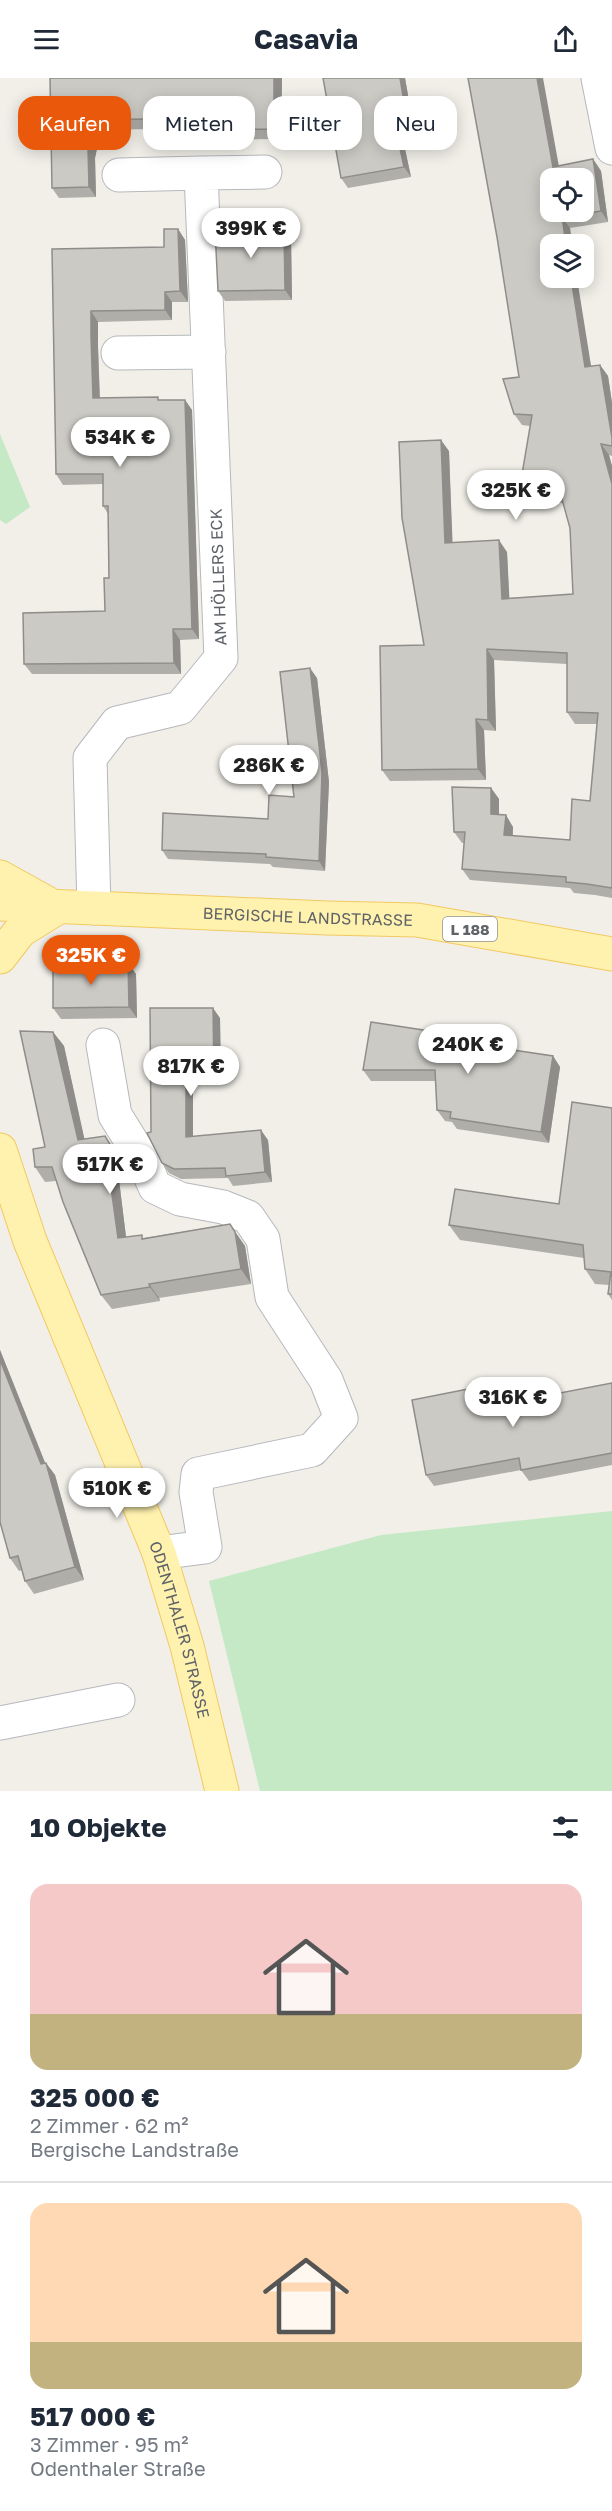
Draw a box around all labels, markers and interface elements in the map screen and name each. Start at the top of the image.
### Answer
icon: menu [30,23,63,56]
text: Casavia [254,23,358,55]
icon: share [549,23,582,56]
chip: Kaufen [18,96,131,150]
chip: Mieten [143,96,255,150]
chip: Filter [267,96,362,150]
chip: Neu [374,96,457,150]
map controls [540,168,594,288]
button: locate [540,168,594,222]
pin: 399K € [202,208,300,259]
text: 399K € [215,215,287,239]
button: layers [540,234,594,288]
pin: 534K € [71,417,169,468]
text: 534K € [85,424,155,448]
pin: 325K € [467,470,565,521]
text: 325K € [481,477,551,501]
street label: AM HÖLLERS ECK [206,508,230,646]
pin: 286K € [220,745,318,796]
text: 286K € [233,752,305,776]
street label: BERGISCHE LANDSTRASSE [202,903,413,930]
road number: L 188 [443,917,497,941]
pin: 325K € [42,935,140,986]
text: 325K € [56,942,126,966]
pin: 240K € [419,1024,517,1075]
text: 240K € [432,1031,504,1055]
pin: 817K € [142,1046,240,1097]
text: 817K € [157,1053,225,1077]
pin: 517K € [61,1144,159,1195]
text: 517K € [77,1151,144,1175]
pin: 316K € [464,1377,562,1428]
text: 316K € [479,1384,547,1408]
pin: 510K € [68,1468,166,1519]
text: 510K € [82,1475,152,1499]
street label: ODENTHALER STRASSE [145,1538,214,1720]
icon: filters [549,1811,582,1844]
text: 10 Objekte [30,1812,166,1843]
icon: home [252,1923,360,2031]
text: 325 000 € [30,2082,160,2113]
text: 2 Zimmer · 62 m² [30,2113,188,2137]
text: Bergische Landstraße [30,2137,239,2161]
icon: home [252,2242,360,2350]
text: 517 000 € [30,2401,155,2432]
text: 3 Zimmer · 95 m² [30,2432,188,2456]
text: Odenthaler Straße [30,2456,206,2480]

